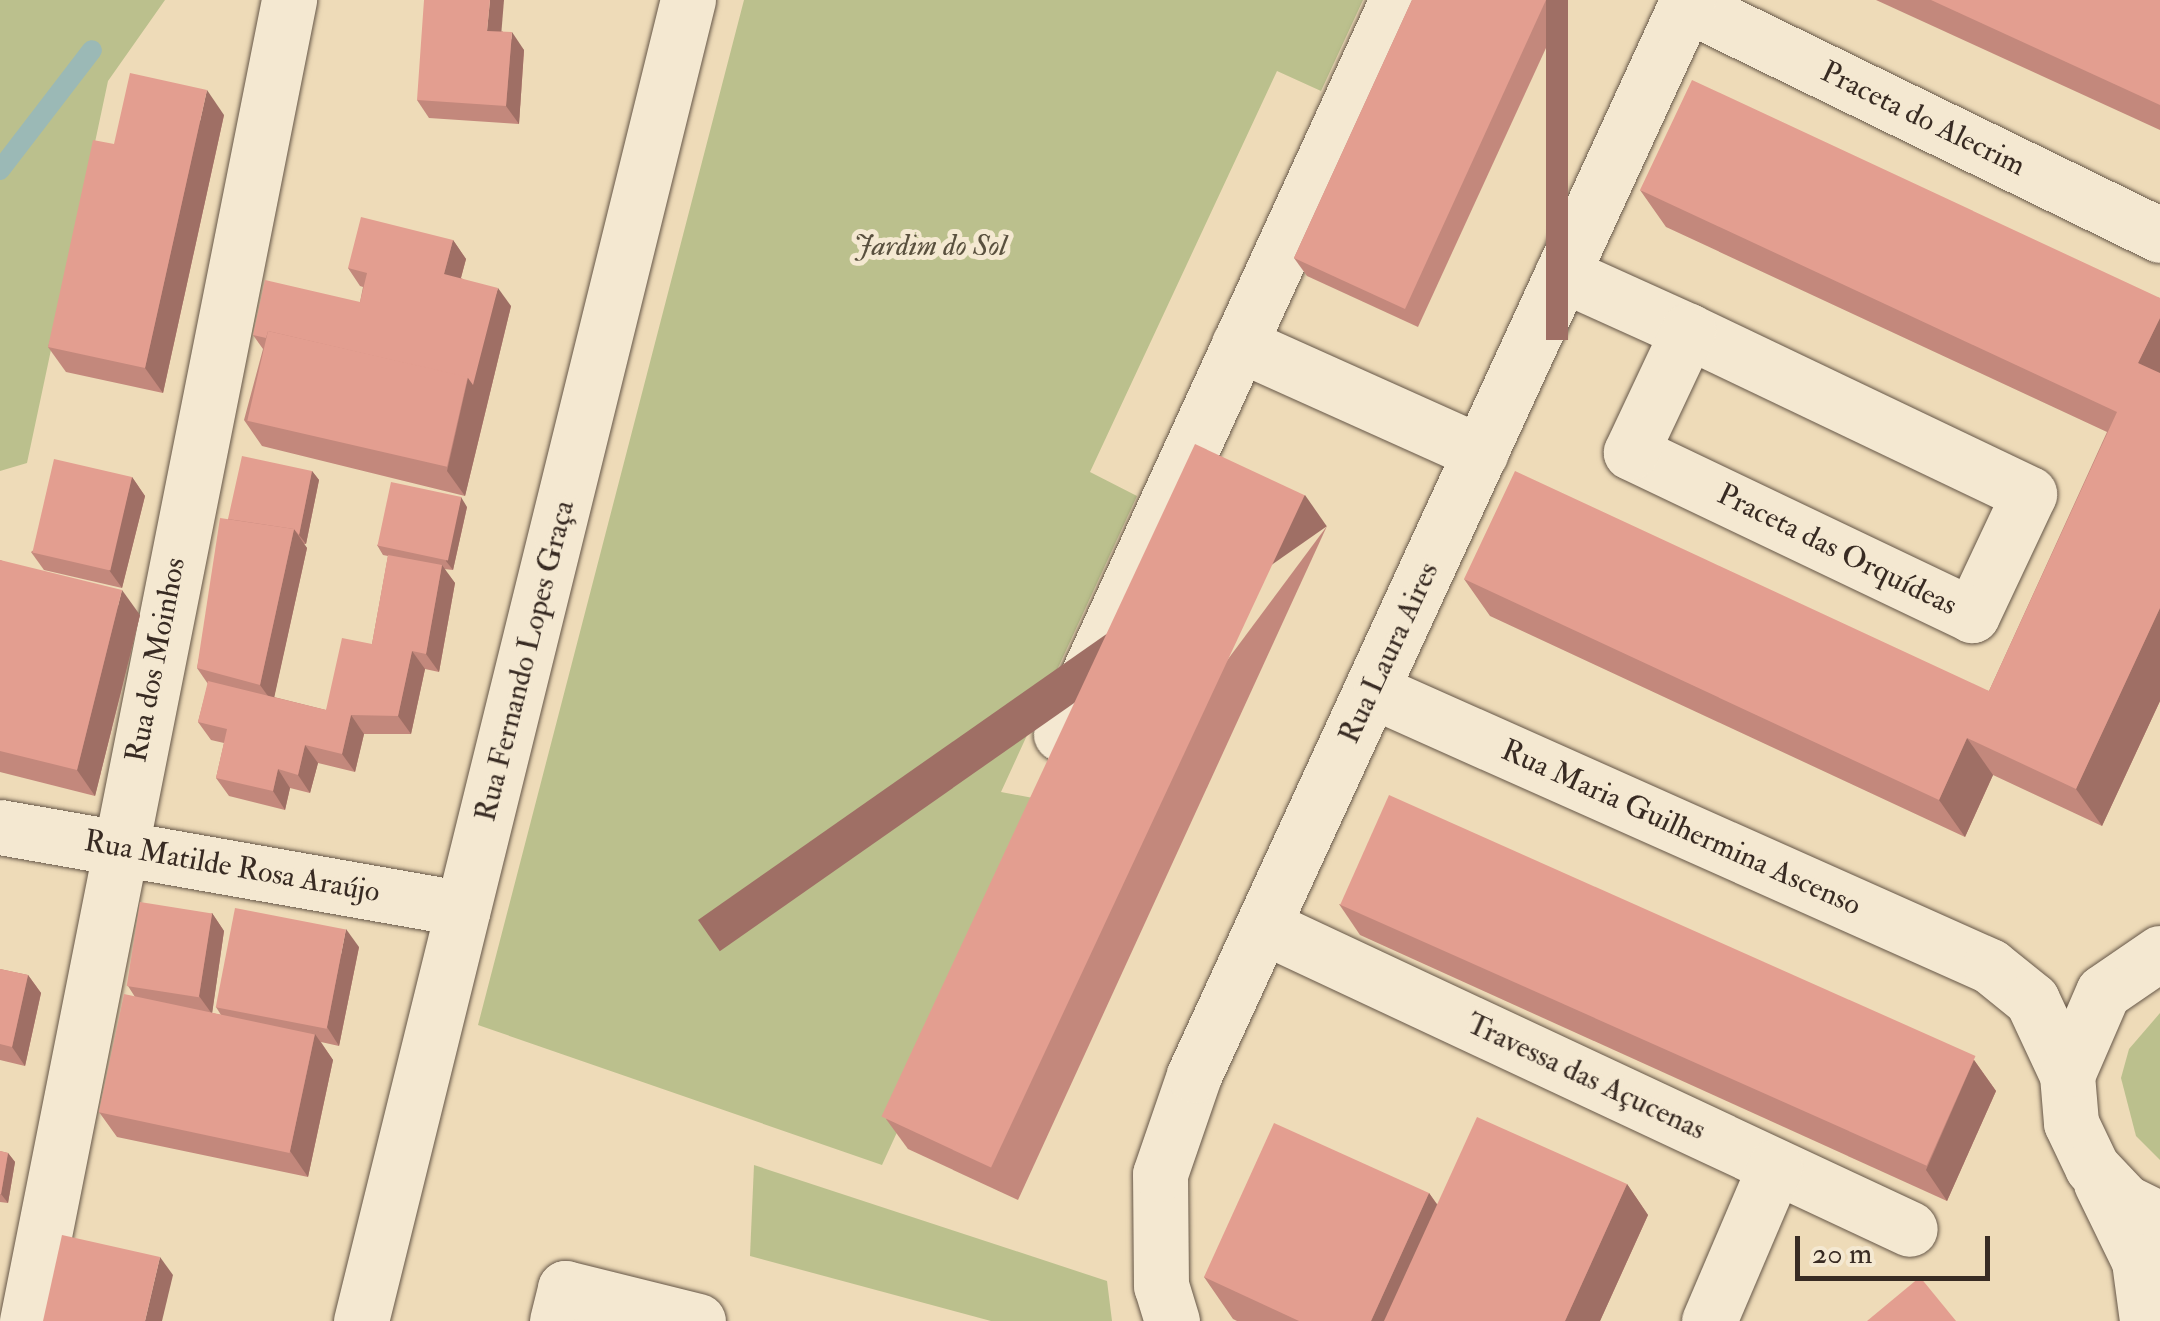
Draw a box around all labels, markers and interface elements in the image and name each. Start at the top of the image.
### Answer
street label: Praceta do Alecrim [1815,54,2031,184]
park label: Jardim do Sol [853,228,1007,264]
street label: Praceta das Orquídeas [1711,476,1963,624]
street label: Rua Fernando Lopes Graça [468,497,582,825]
street label: Rua dos Moinhos [118,555,194,765]
street label: Rua Laura Aires [1331,557,1447,749]
street label: Rua Maria Guilhermina Ascenso [1496,732,1866,924]
street label: Rua Matilde Rosa Araújo [81,823,383,911]
street label: Travessa das Açucenas [1461,1006,1711,1148]
scale bar [1800,1216,1995,1278]
text: 20 m [1812,1235,1872,1272]

